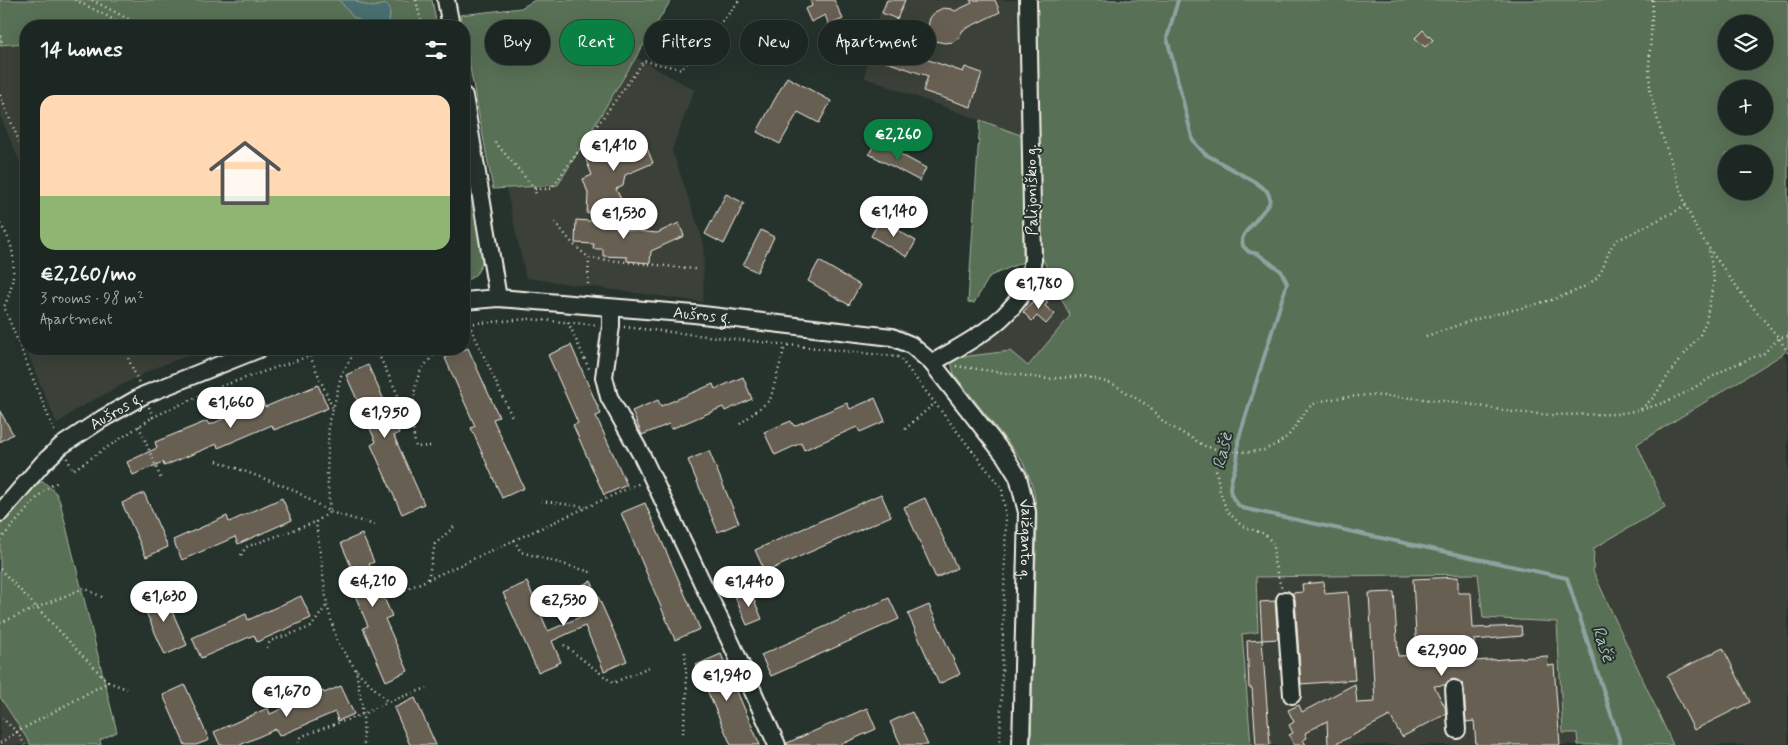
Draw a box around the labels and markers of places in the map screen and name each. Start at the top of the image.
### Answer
pin: €2,260 [857,119,939,161]
pin: €1,410 [573,130,655,172]
pin: €1,140 [853,196,935,238]
pin: €1,530 [583,198,665,240]
pin: €1,780 [998,268,1080,310]
pin: €1,660 [190,386,272,429]
pin: €1,950 [344,396,426,439]
pin: €4,210 [332,566,414,608]
pin: €1,440 [708,566,790,608]
pin: €1,630 [123,580,205,623]
pin: €2,530 [523,584,605,627]
pin: €2,900 [1401,634,1483,677]
pin: €1,940 [686,660,768,702]
pin: €1,670 [246,676,328,718]

